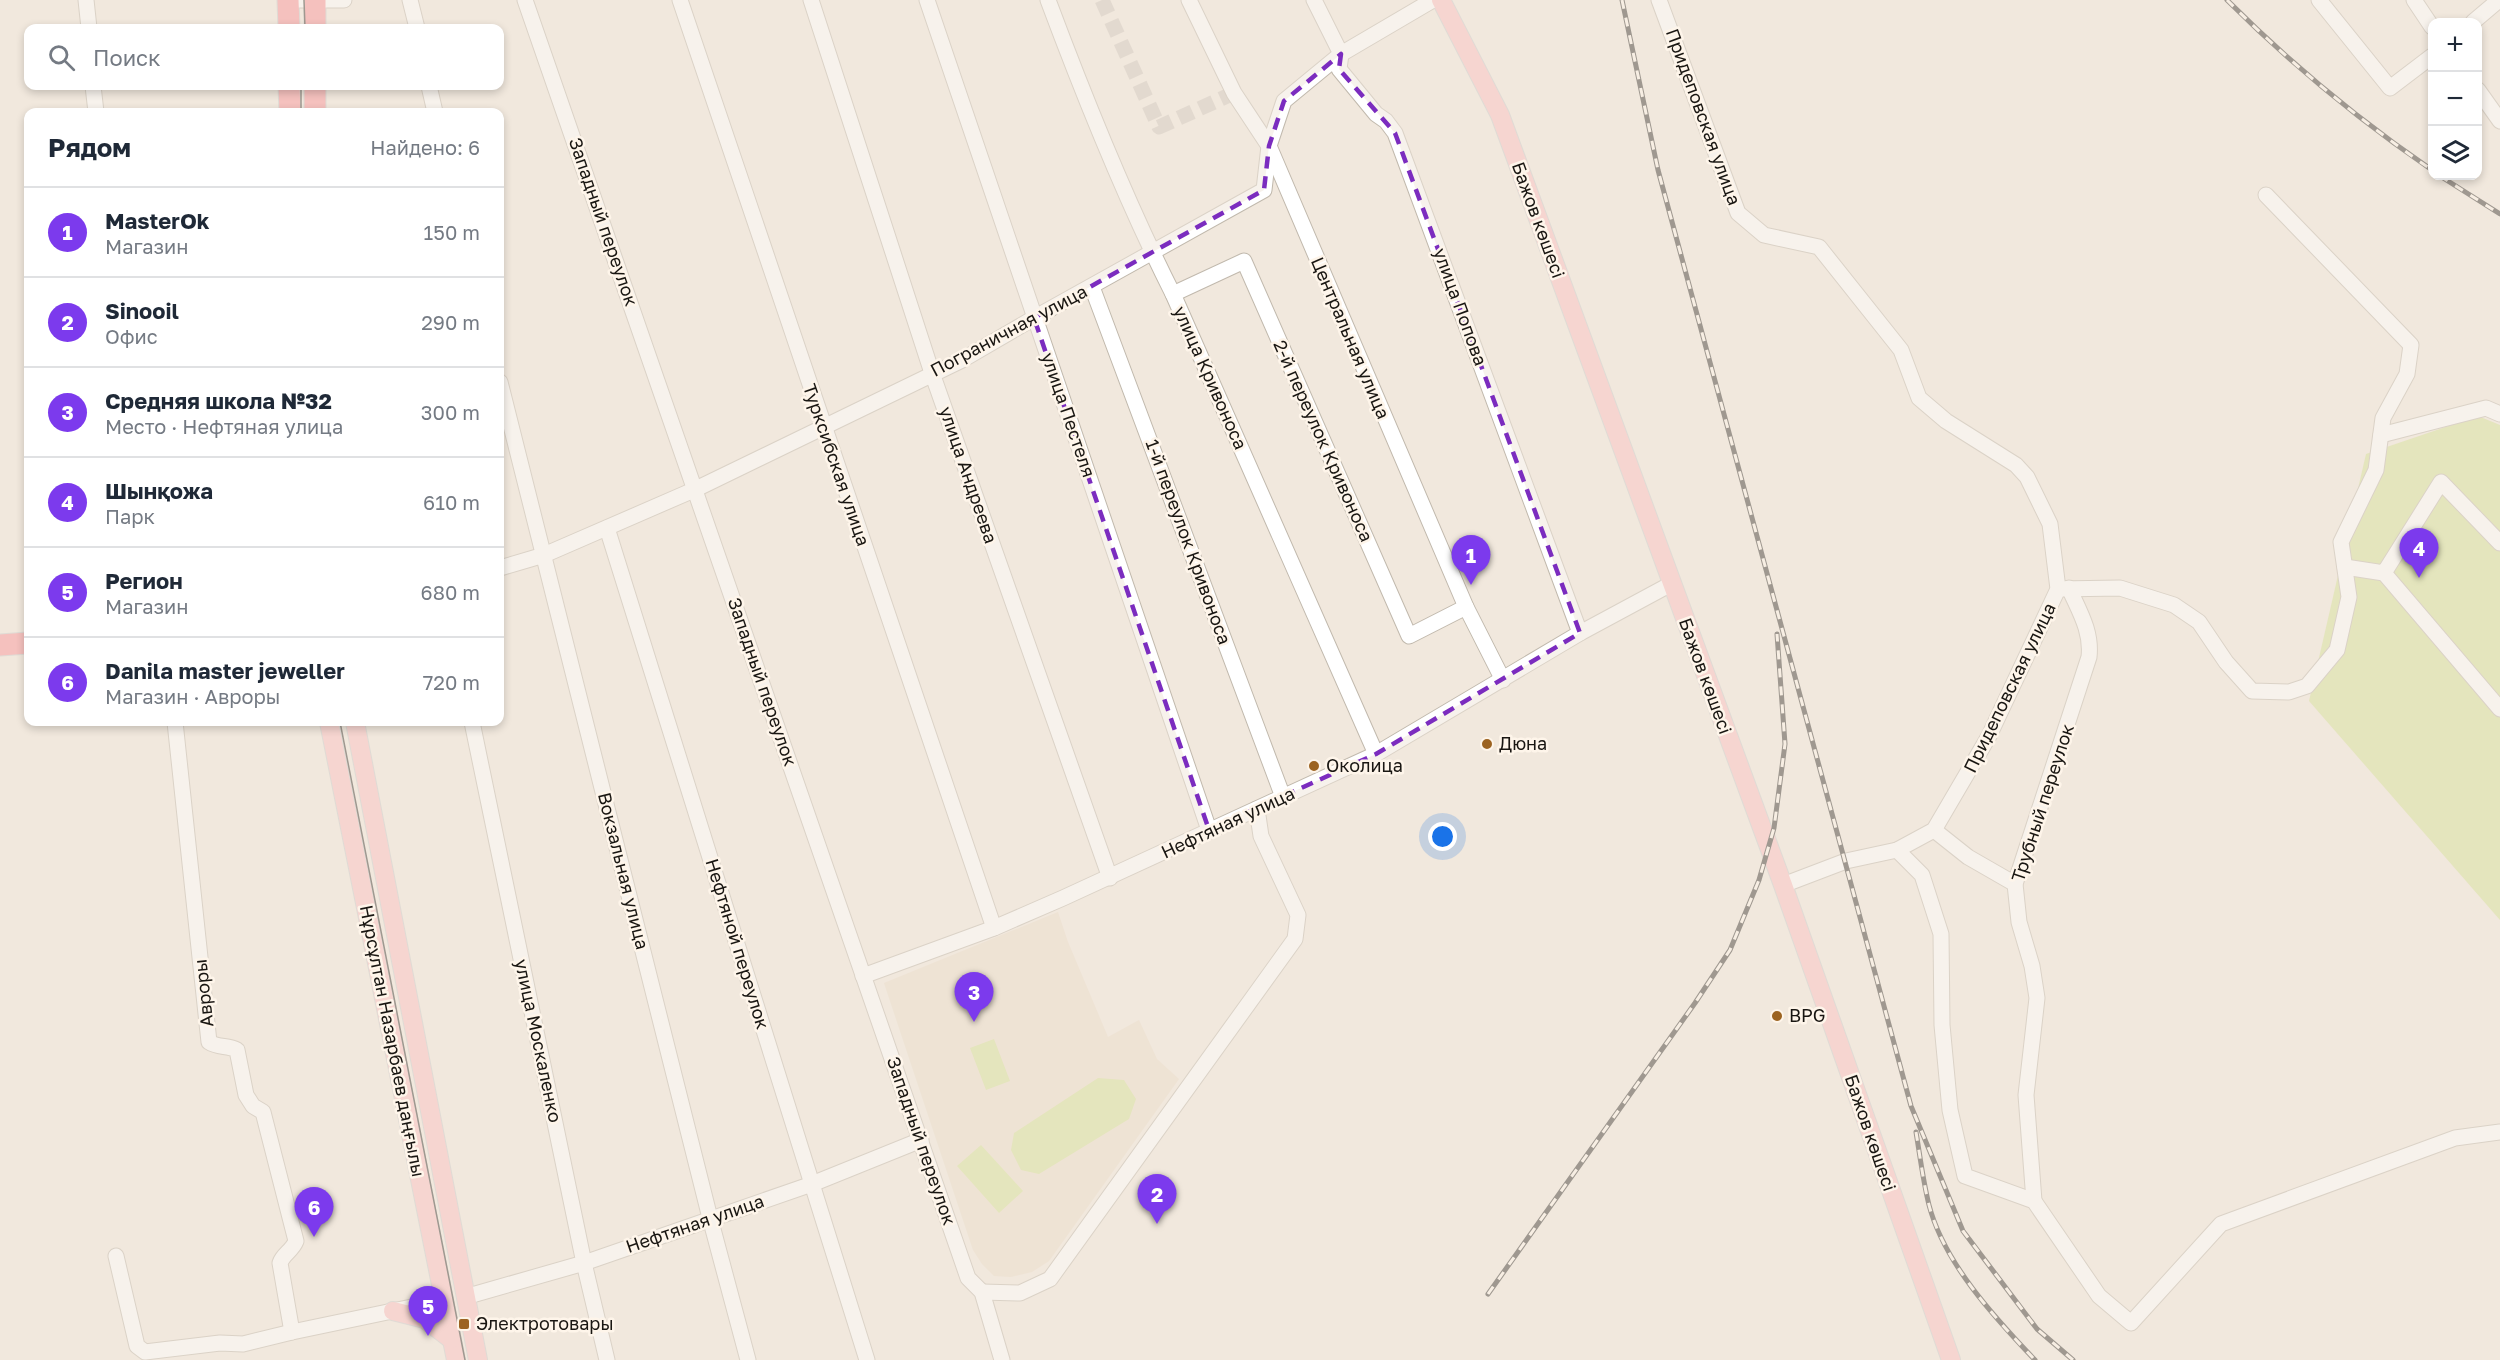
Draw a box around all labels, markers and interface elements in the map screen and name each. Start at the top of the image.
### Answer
map controls [2428,18,2482,180]
button: + [2428,18,2482,72]
search box [24,24,504,90]
street label: Придеповская улица [1662,25,1746,208]
icon: search [45,41,78,74]
text: Поиск [93,44,161,71]
button: − [2428,72,2482,126]
button: layers [2428,126,2482,180]
text: Рядом [48,132,131,163]
street label: Западный переулок [565,134,643,309]
text: Найдено: 6 [370,135,480,159]
street label: Бажов көшесі [1508,159,1570,281]
text: MasterOk [105,207,210,234]
text: 1 [62,220,73,244]
text: 150 m [424,220,480,244]
text: Магазин [105,234,189,258]
street label: улица Попова [1429,245,1492,368]
street label: Центральная улица [1307,253,1395,422]
street label: Пограничная улица [926,279,1091,381]
text: Sinooil [105,297,179,324]
street label: улица Кривоноса [1169,302,1252,453]
text: 2 [61,310,74,334]
text: 290 m [421,310,480,334]
text: Офис [105,324,158,348]
street label: 2-й переулок Кривоноса [1269,336,1378,545]
street label: улица Пестеля [1037,349,1101,480]
street label: Турксибская улица [799,381,875,549]
text: Средняя школа №32 [105,387,332,414]
text: 3 [61,400,74,424]
text: 300 m [421,400,480,424]
street label: улица Андреева [935,403,1003,546]
text: Место · Нефтяная улица [105,414,343,438]
street label: 1-й переулок Кривоноса [1142,436,1236,647]
text: Шынқожа [105,477,213,504]
text: 4 [61,490,74,514]
text: 610 m [423,490,480,514]
text: Парк [105,504,155,528]
pin: 4 [2400,528,2438,578]
pin: 1 [1452,536,1490,585]
text: Регион [105,567,183,594]
text: 5 [61,580,74,604]
text: 680 m [421,580,480,604]
text: Магазин [105,594,189,618]
street label: Западный переулок [724,594,802,769]
street label: Придеповская улица [1958,599,2060,776]
street label: Бажов көшесі [1675,615,1737,737]
text: Danila master jeweller [105,657,345,684]
text: 6 [61,670,74,694]
text: 720 m [423,670,480,694]
text: Магазин · Авроры [105,684,280,708]
street label: Трубный переулок [2006,721,2078,884]
place label: Дюна [1499,732,1547,754]
marker: Дюна [1480,737,1494,751]
place label: Околица [1326,754,1403,776]
marker: Околица [1307,759,1321,773]
street label: Нефтяная улица [1157,782,1298,863]
street label: Вокзальная улица [594,790,654,952]
your location [1428,822,1457,851]
street label: Нефтяной переулок [702,856,774,1032]
street label: Нұрсұлтан Назарбаев даңғылы [355,903,430,1179]
street label: улица Москаленко [511,957,567,1124]
street label: Авроры [188,958,218,1028]
pin: 3 [954,972,994,1022]
place label: BPG [1789,1004,1826,1026]
marker: BPG [1770,1009,1784,1023]
street label: Западный переулок [883,1053,961,1228]
street label: Бажов көшесі [1841,1071,1901,1194]
pin: 2 [1138,1174,1176,1224]
pin: 6 [294,1188,334,1237]
street label: Нефтяная улица [623,1189,767,1257]
pin: 5 [408,1286,448,1336]
place label: Электротовары [476,1312,614,1334]
marker: Электротовары [457,1317,471,1331]

